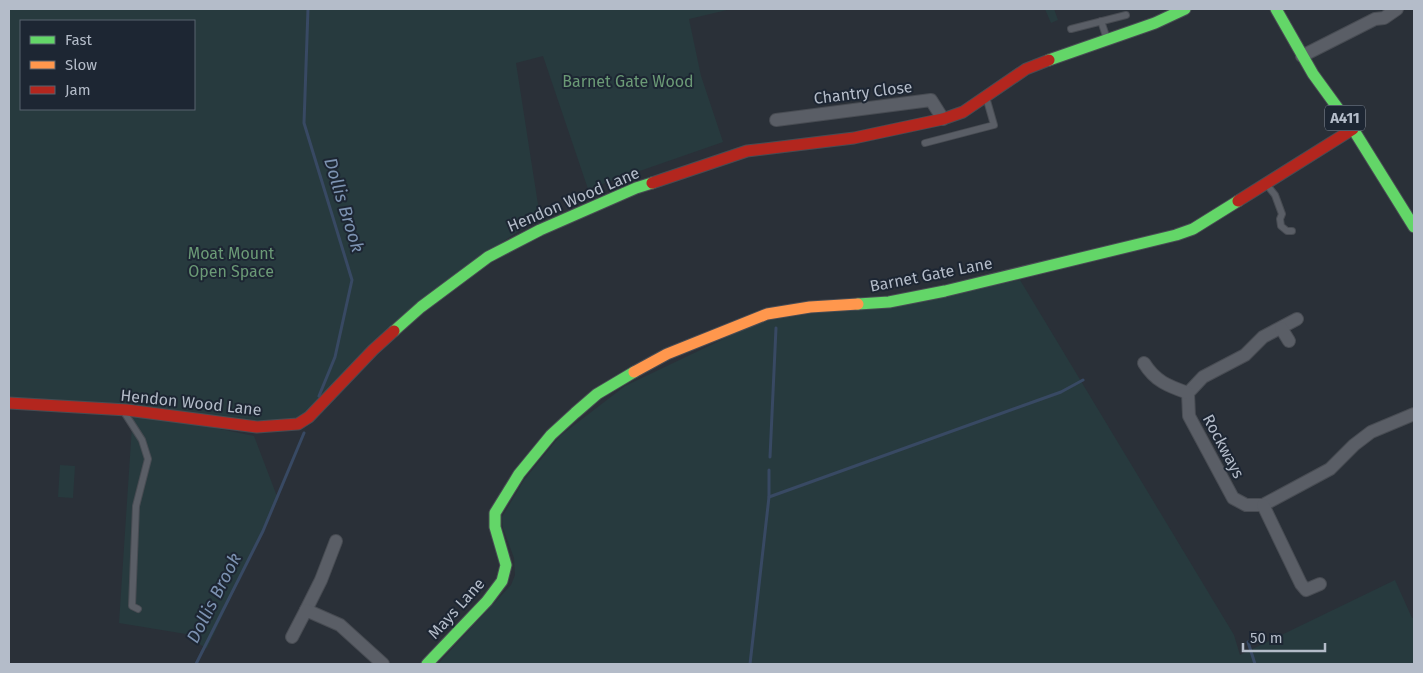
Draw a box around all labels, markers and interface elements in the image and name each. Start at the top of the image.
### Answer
legend [20,20,195,110]
text: Fast [65,31,92,49]
text: Slow [65,56,97,74]
park label: Barnet Gate Wood [562,72,694,91]
street label: Chantry Close [813,77,913,108]
text: Jam [65,81,91,99]
road number: A411 [1325,106,1365,130]
water label: Dollis Brook [319,155,369,255]
street label: Hendon Wood Lane [504,163,642,236]
park label: Moat Mount Open Space [188,244,275,281]
street label: Barnet Gate Lane [868,253,994,296]
street label: Hendon Wood Lane [120,386,262,419]
street label: Rockways [1199,411,1248,481]
water label: Dollis Brook [182,549,246,647]
street label: Mays Lane [424,574,489,643]
scale bar [1243,620,1326,652]
text: 50 m [1250,629,1283,647]

